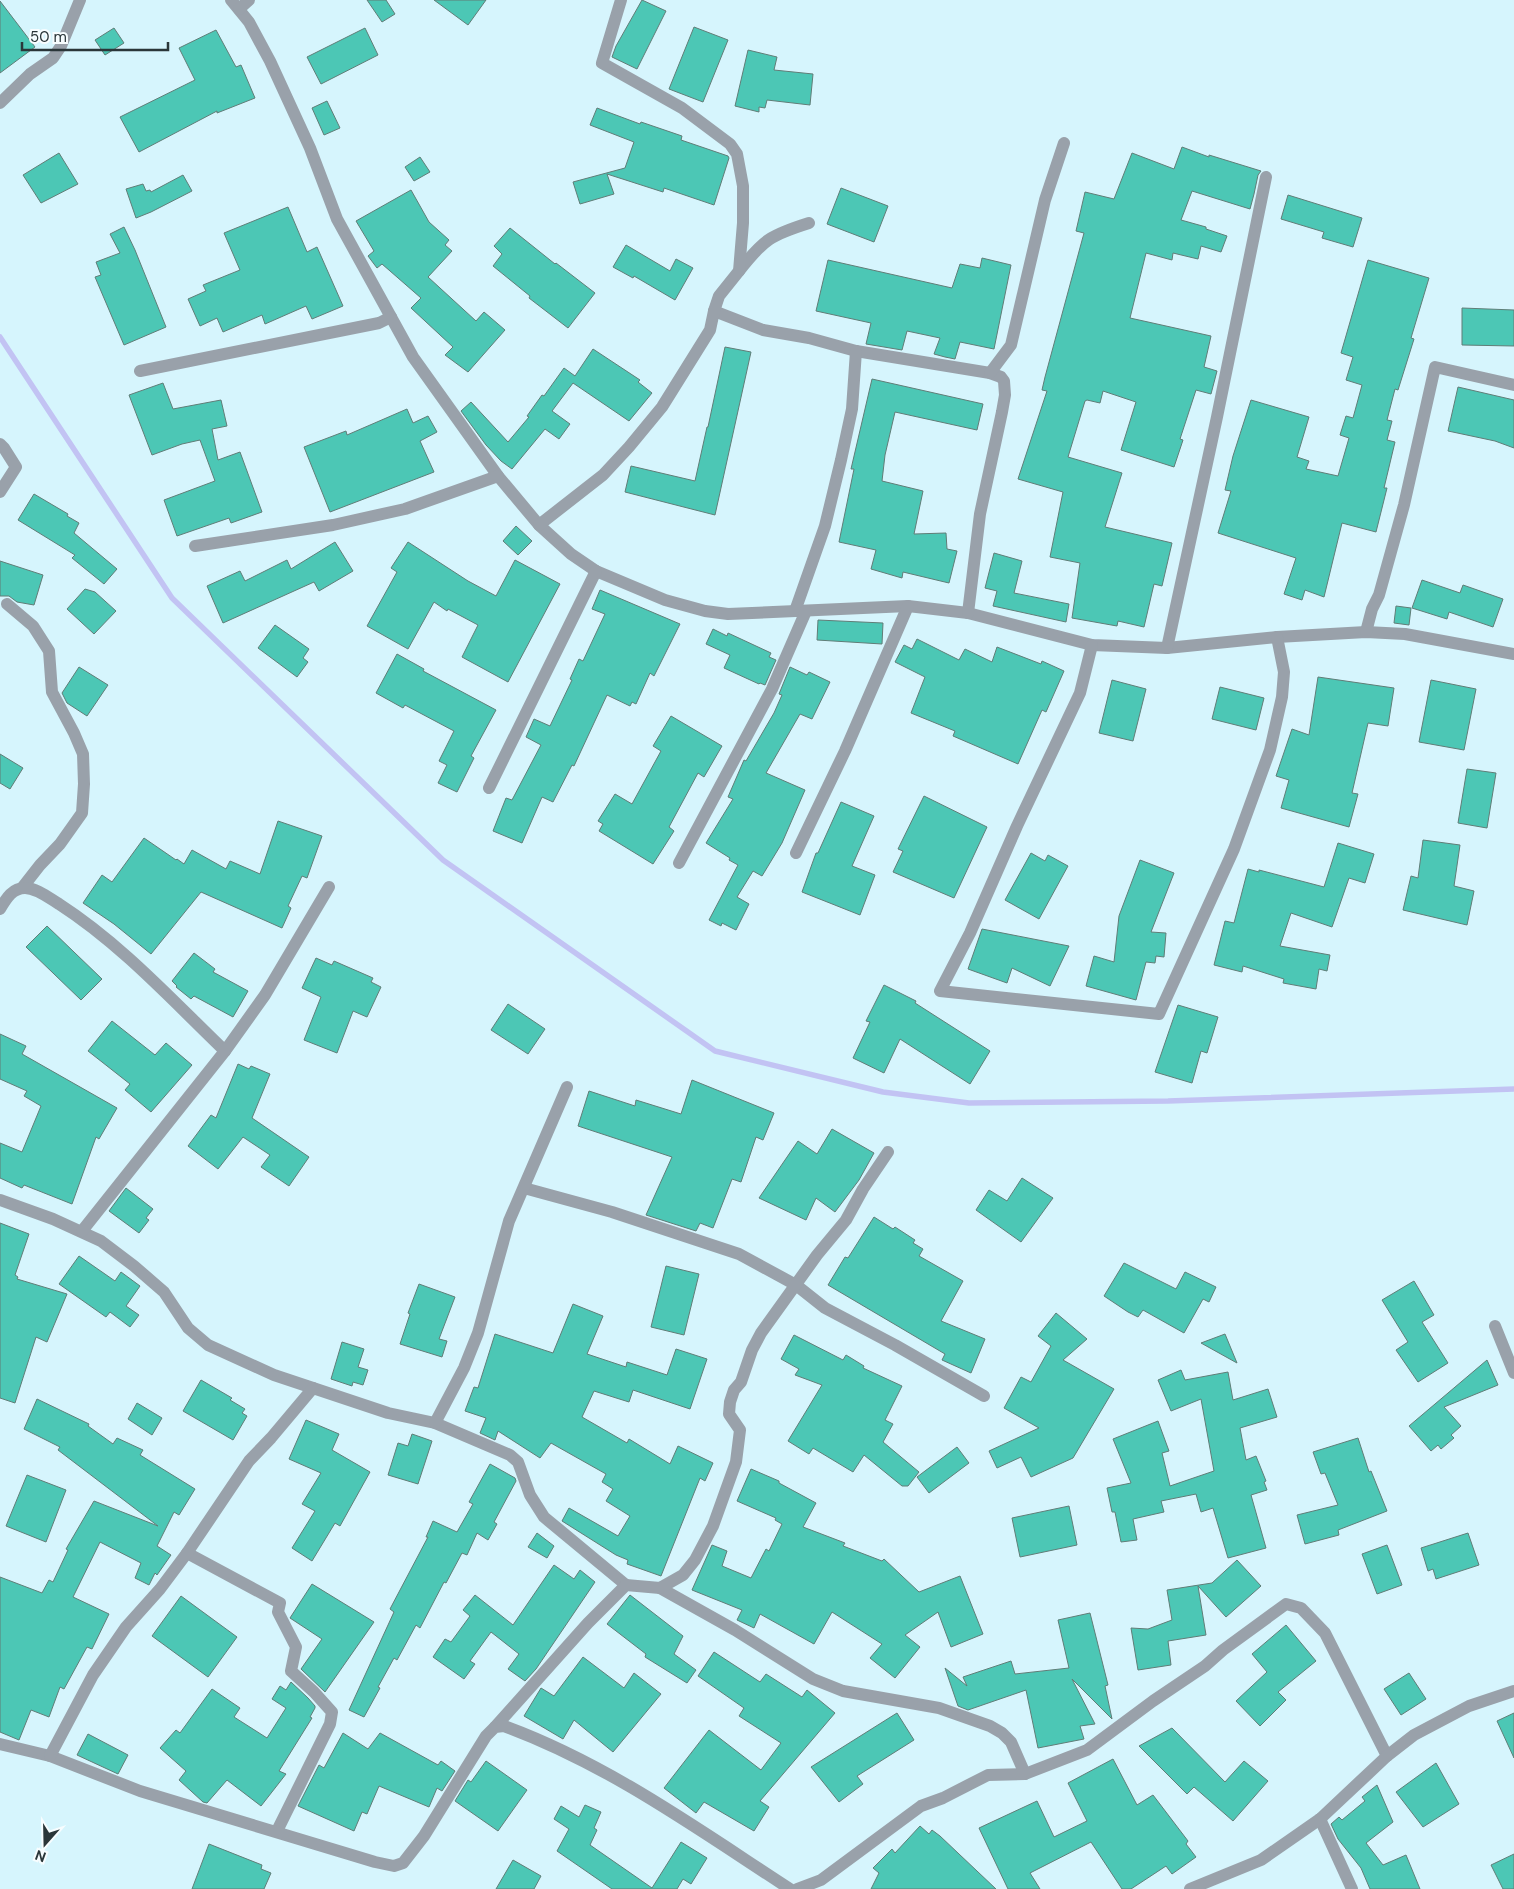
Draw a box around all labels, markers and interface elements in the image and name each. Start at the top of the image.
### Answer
scale bar [22,20,169,52]
text: 50 m [30,27,67,47]
north arrow [20,1819,70,1869]
text: N [33,1846,48,1866]

